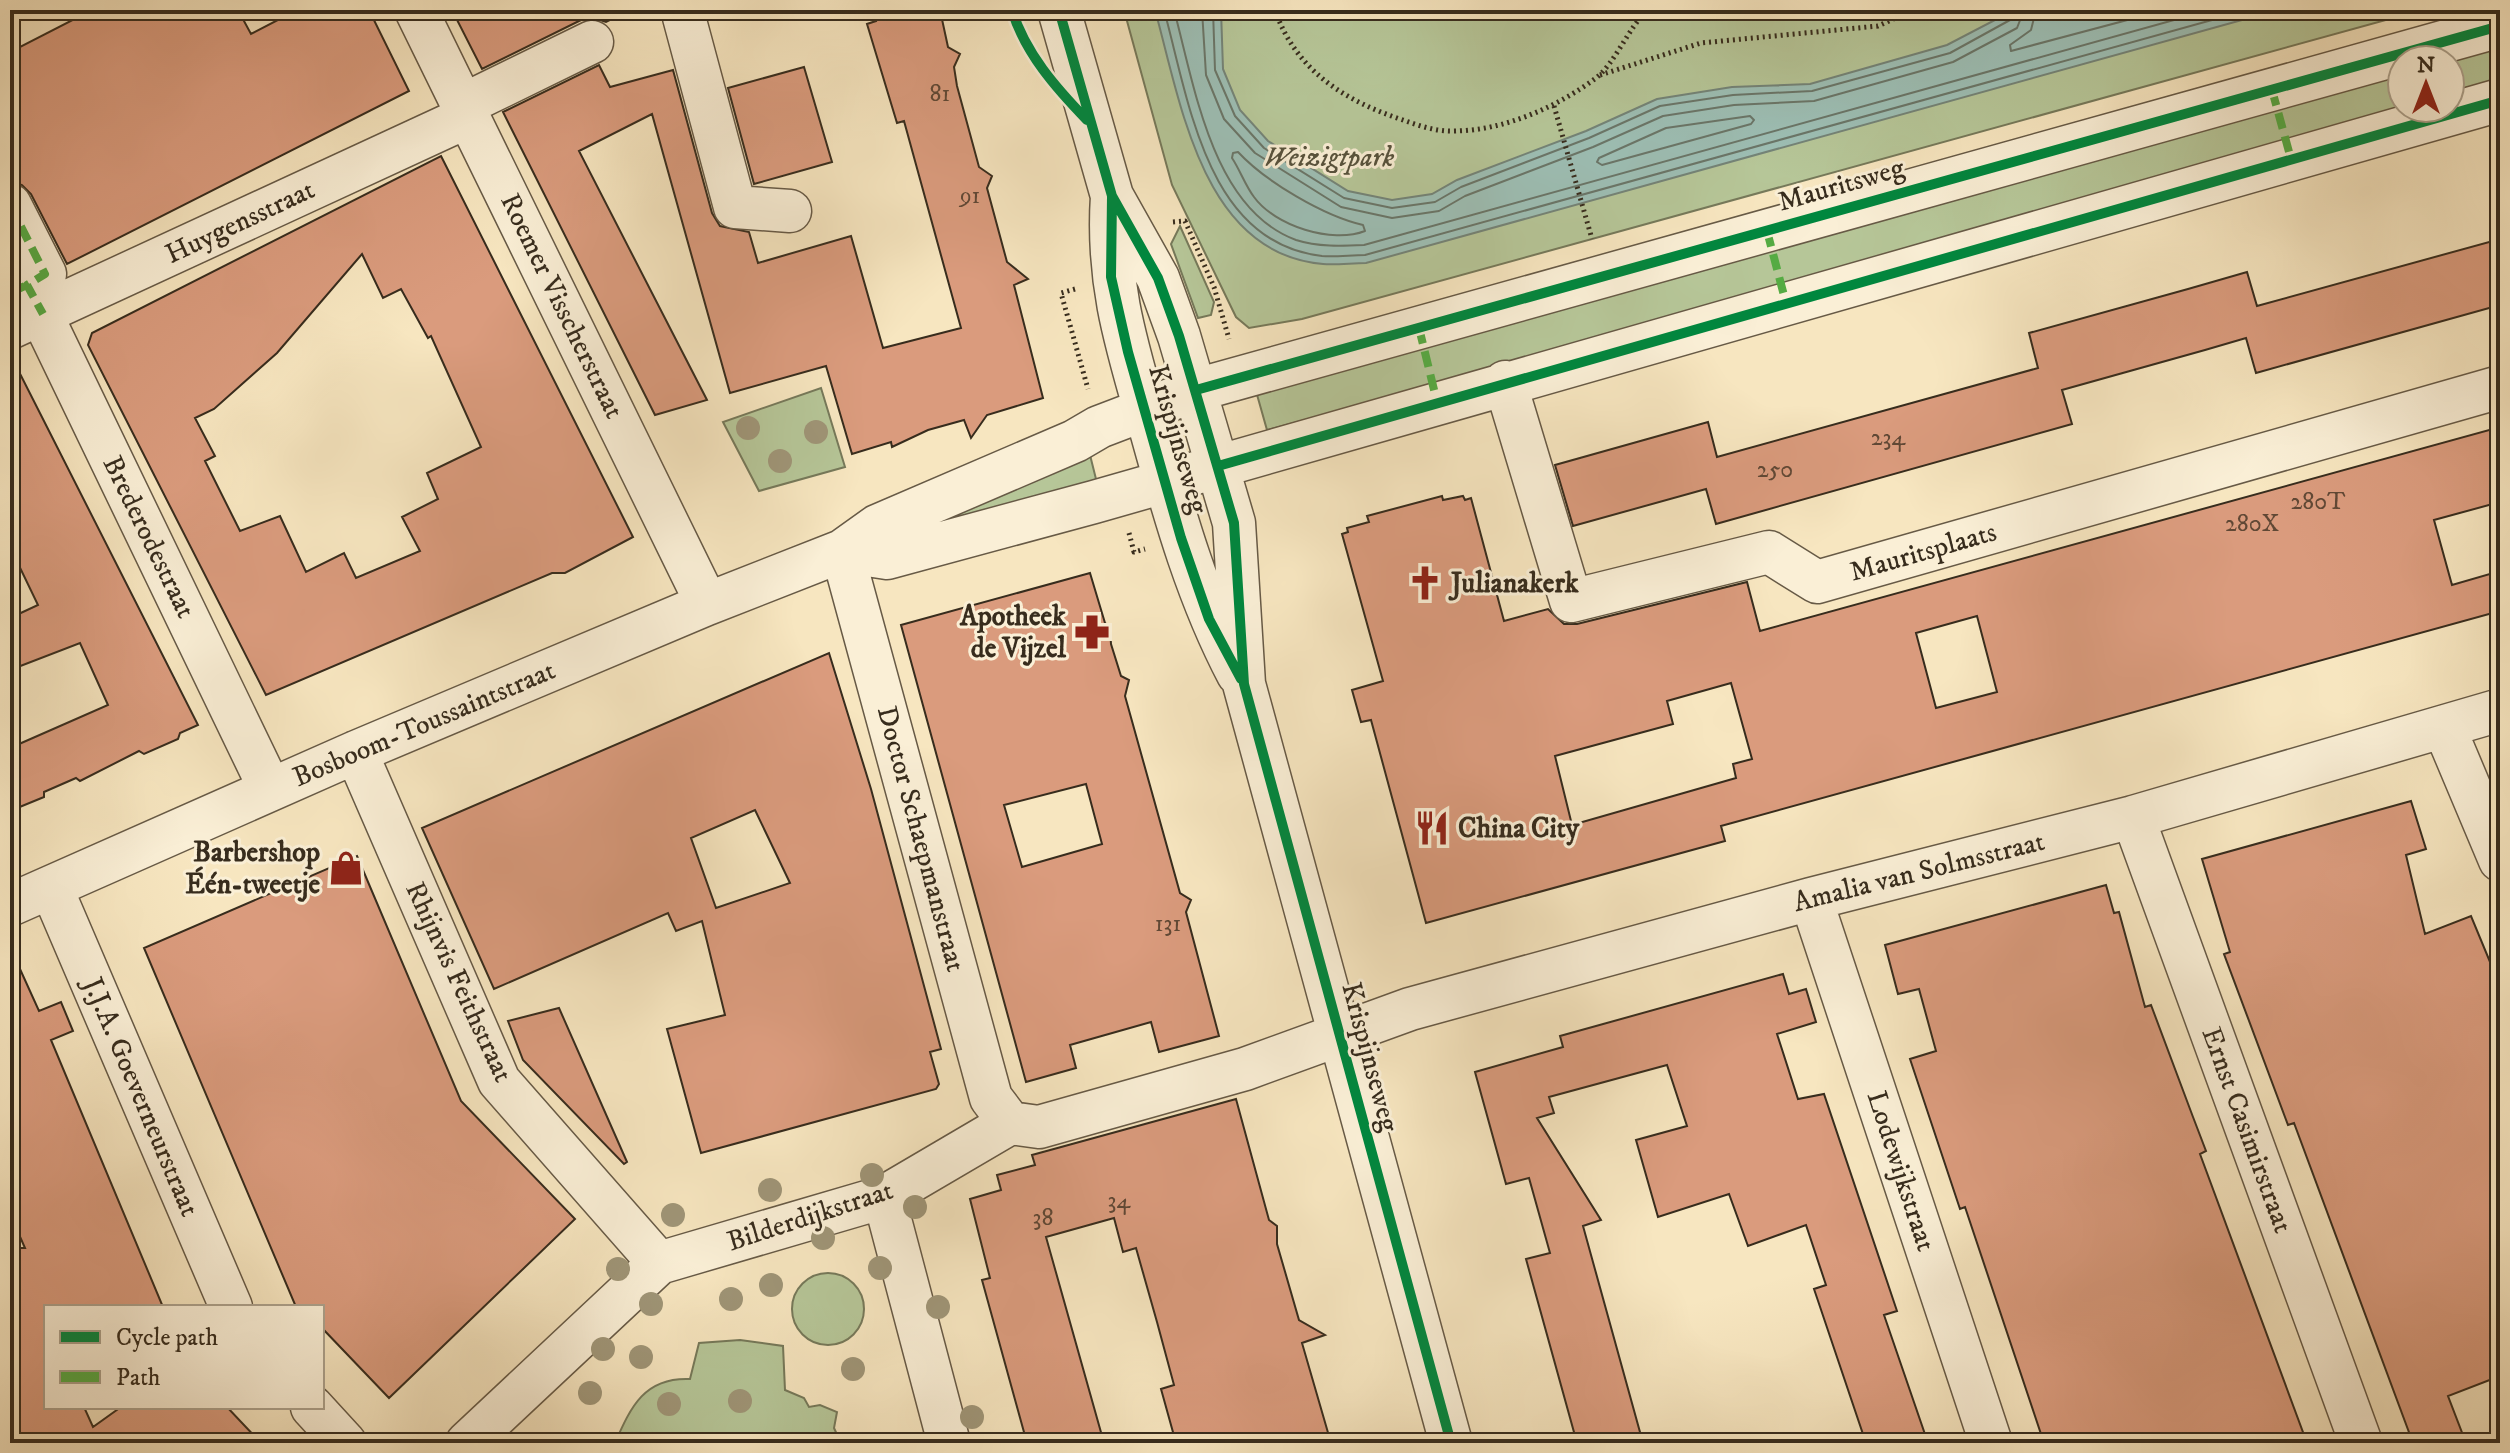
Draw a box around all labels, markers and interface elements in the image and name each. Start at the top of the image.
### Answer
north arrow [2386,44,2466,124]
text: N [2417,52,2435,79]
house number: 81 [930,79,950,109]
park label: Weizigtpark [1264,140,1394,175]
street label: Mauritsweg [1774,150,1909,220]
street label: Huygensstraat [160,172,320,272]
house number: 91 [959,181,980,211]
street label: Roemer Visscherstraat [492,188,632,424]
street label: Krispijnseweg [1140,360,1216,518]
house number: 234 [1871,423,1906,453]
street label: Brederodestraat [95,450,203,624]
house number: 250 [1757,455,1793,485]
house number: 280T [2291,487,2345,517]
house number: 280X [2225,509,2279,539]
street label: Mauritsplaats [1845,514,2001,590]
church icon: Julianakerk [1406,564,1444,602]
place label: Julianakerk [1448,566,1580,601]
place label: Apotheek de Vijzel [959,599,1067,666]
pharmacy icon: Apotheek de Vijzel [1073,613,1111,651]
street label: Bosboom-Toussaintstraat [288,653,560,795]
street label: Doctor Schaepmanstraat [869,702,973,976]
restaurant icon: China City [1413,809,1451,847]
place label: China City [1458,811,1580,846]
street label: Amalia van Solmsstraat [1790,824,2048,920]
place label: Barbershop Één-tweetje [185,835,320,902]
shop icon: Barbershop Één-tweetje [327,849,365,887]
street label: Rhijnvis Feithstraat [397,876,521,1088]
house number: 131 [1155,909,1181,939]
street label: J.J.A. Goeverneurstraat [74,970,207,1222]
street label: Krispijnseweg [1333,978,1407,1136]
street label: Ernst Casimirstraat [2194,1022,2300,1238]
street label: Lodewijkstraat [1859,1086,1943,1256]
street label: Bilderdijkstraat [723,1173,897,1259]
house number: 34 [1108,1186,1132,1216]
house number: 38 [1033,1203,1053,1233]
legend [44,1305,324,1409]
text: Cycle path [116,1323,218,1353]
text: Path [116,1363,161,1393]

